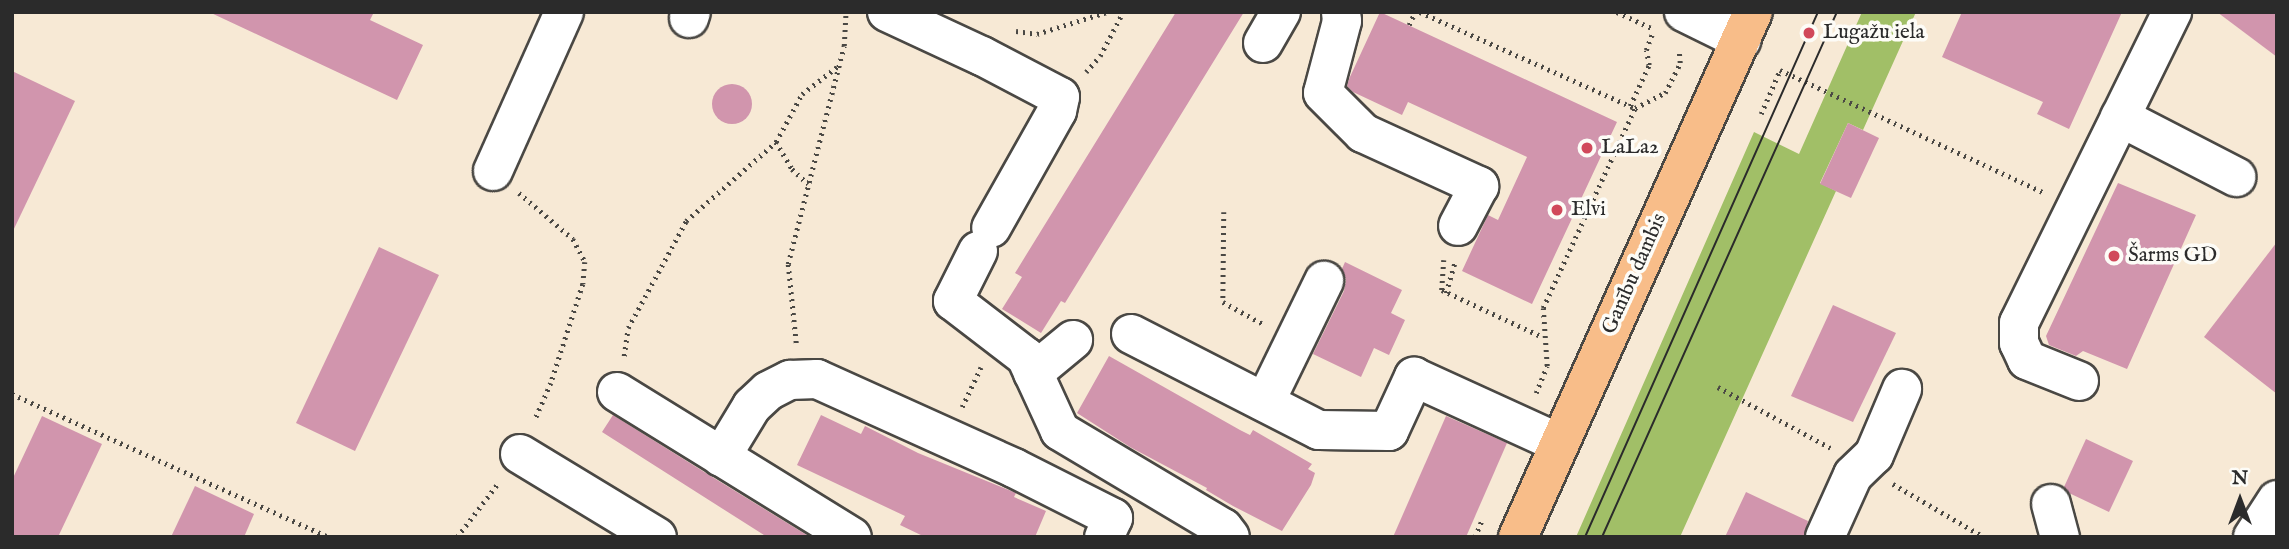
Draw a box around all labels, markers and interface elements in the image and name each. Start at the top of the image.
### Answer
place label: Lugažu iela [1823,20,1924,46]
marker: Lugažu iela [1801,25,1817,41]
place label: LaLa2 [1601,135,1659,161]
marker: LaLa2 [1579,140,1595,156]
place label: Elvi [1571,197,1606,223]
marker: Elvi [1549,202,1565,218]
street label: Ganību dambis [1597,210,1673,338]
place label: Šarms GD [2128,243,2217,269]
marker: Šarms GD [2106,248,2122,264]
north arrow [2205,465,2275,535]
text: N [2232,467,2248,491]

